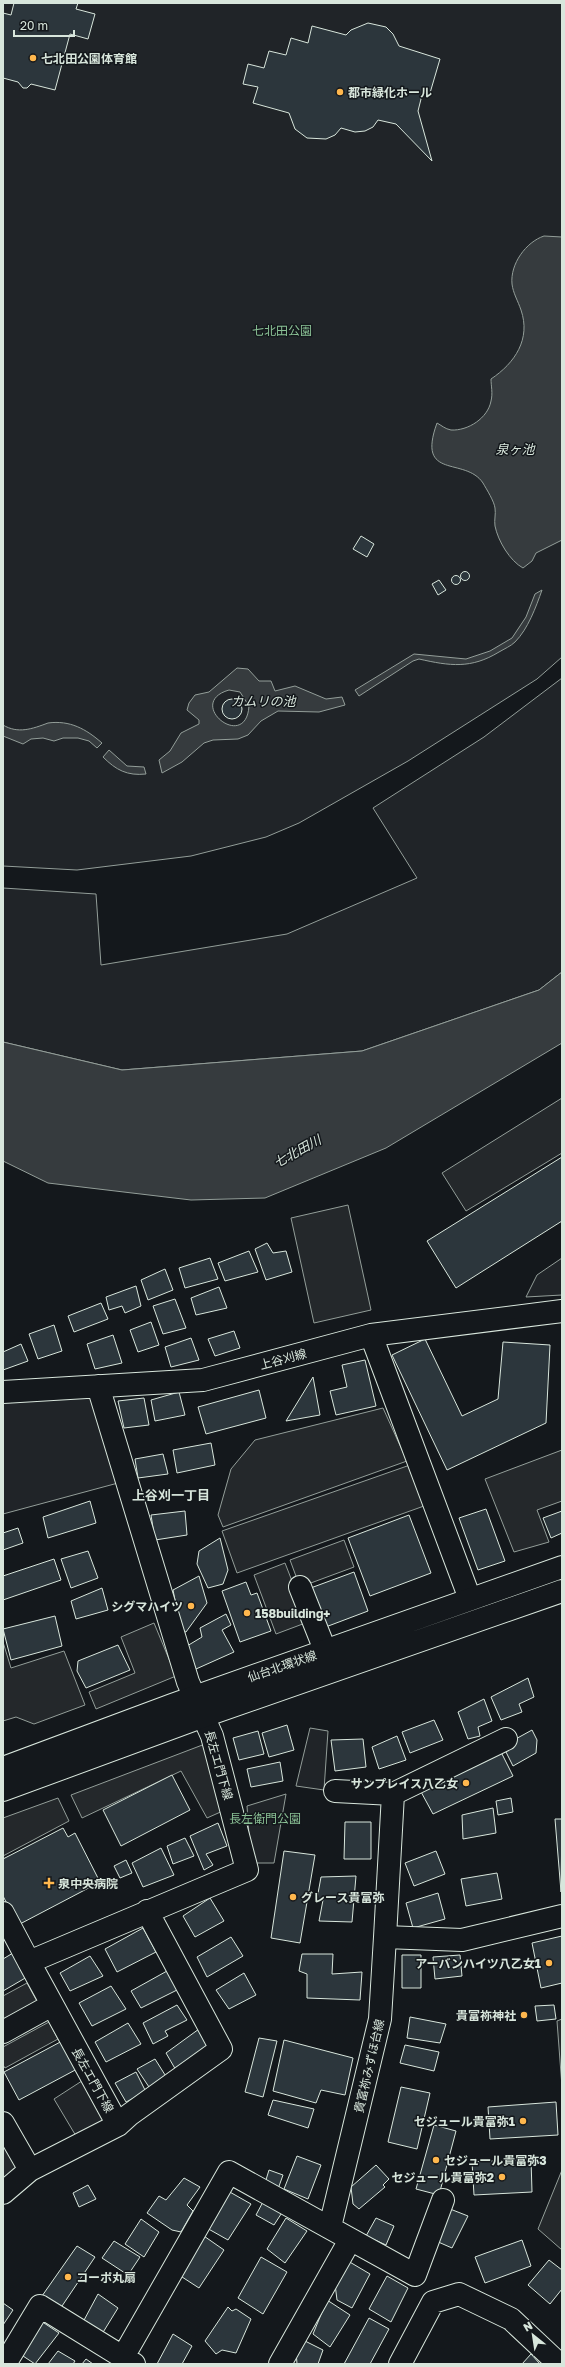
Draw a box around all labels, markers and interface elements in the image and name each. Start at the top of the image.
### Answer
scale bar [14,12,74,38]
text: 20 m [20,18,48,33]
place label: 七北田公園体育館 [41,51,137,66]
marker: 七北田公園体育館 [28,53,38,63]
place label: 都市緑化ホール [348,85,432,100]
marker: 都市緑化ホール [335,87,345,97]
park label: 七北田公園 [252,323,312,338]
water label: 泉ヶ池 [495,441,536,457]
water label: カムリの池 [230,693,297,709]
water label: 七北田川 [270,1130,325,1171]
street label: 上谷刈線 [258,1346,308,1372]
district label: 上谷刈一丁目 [132,1487,210,1503]
place label: シグマハイツ [111,1599,183,1614]
marker: シグマハイツ [186,1601,196,1611]
place label: 158building+ [255,1606,330,1621]
marker: 158building+ [242,1608,252,1618]
street label: 仙台北環状線 [246,1647,318,1685]
street label: 長左エ門下線 [202,1728,236,1802]
place label: サンプレイス八乙女 [351,1776,458,1791]
marker: サンプレイス八乙女 [461,1778,471,1788]
park label: 長左衛門公園 [229,1811,301,1826]
place label: 泉中央病院 [58,1876,118,1891]
marker: 泉中央病院 [43,1877,55,1889]
place label: グレース貴富弥 [301,1890,384,1905]
marker: グレース貴富弥 [288,1892,298,1902]
place label: アーバンハイツ八乙女1 [415,1956,541,1971]
marker: アーバンハイツ八乙女1 [544,1958,554,1968]
place label: 貴富祢神社 [456,2008,516,2023]
marker: 貴富祢神社 [519,2010,529,2020]
street label: 貴富祢みずほ台線 [351,2018,387,2114]
street label: 長左エ門下線 [69,2045,117,2115]
place label: セジュール貴富弥1 [414,2114,515,2129]
marker: セジュール貴富弥1 [518,2116,528,2126]
place label: セジュール貴富弥3 [444,2153,546,2168]
marker: セジュール貴富弥3 [431,2155,441,2165]
place label: セジュール貴富弥2 [392,2170,494,2185]
marker: セジュール貴富弥2 [497,2172,507,2182]
place label: コーポ丸扇 [76,2270,136,2285]
marker: コーポ丸扇 [63,2272,73,2282]
north arrow [513,2315,553,2355]
text: N [521,2318,535,2334]

